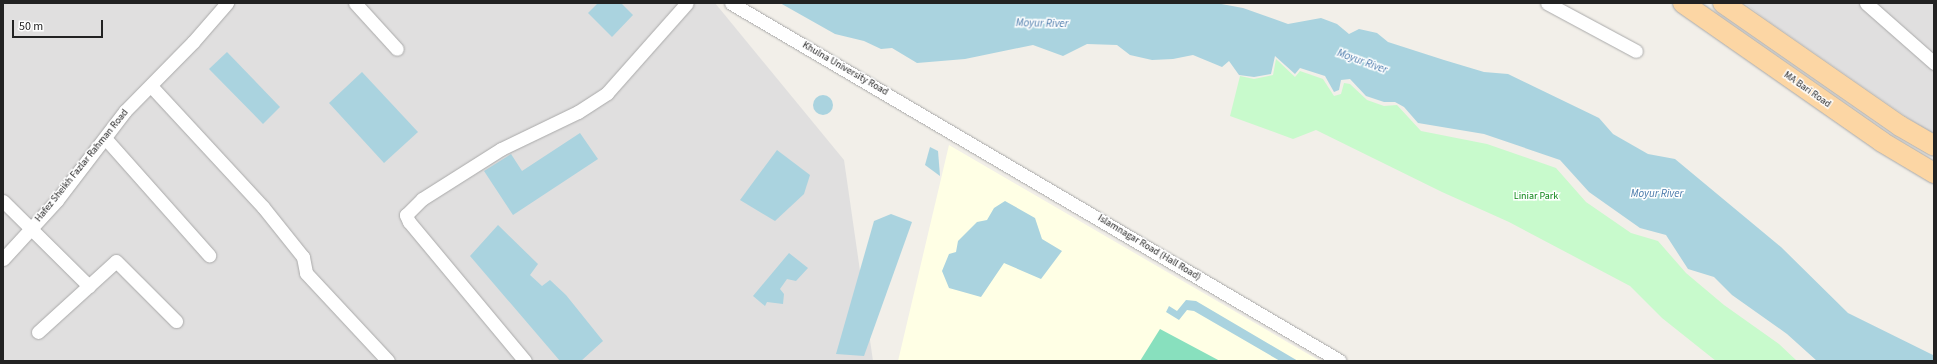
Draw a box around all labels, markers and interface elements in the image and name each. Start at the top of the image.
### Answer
scale bar [14,12,105,38]
water label: Moyur River [1016,17,1068,31]
text: 50 m [19,18,43,35]
street label: Khulna University Road [800,39,890,99]
water label: Moyur River [1335,47,1389,77]
street label: MA Bari Road [1781,69,1833,111]
street label: Hafez Sheikh Fazlar Rahman Road [33,107,131,225]
water label: Moyur River [1631,187,1683,201]
park label: Liniar Park [1514,191,1558,203]
street label: Islamnagar Road (Hall Road) [1095,212,1203,284]

